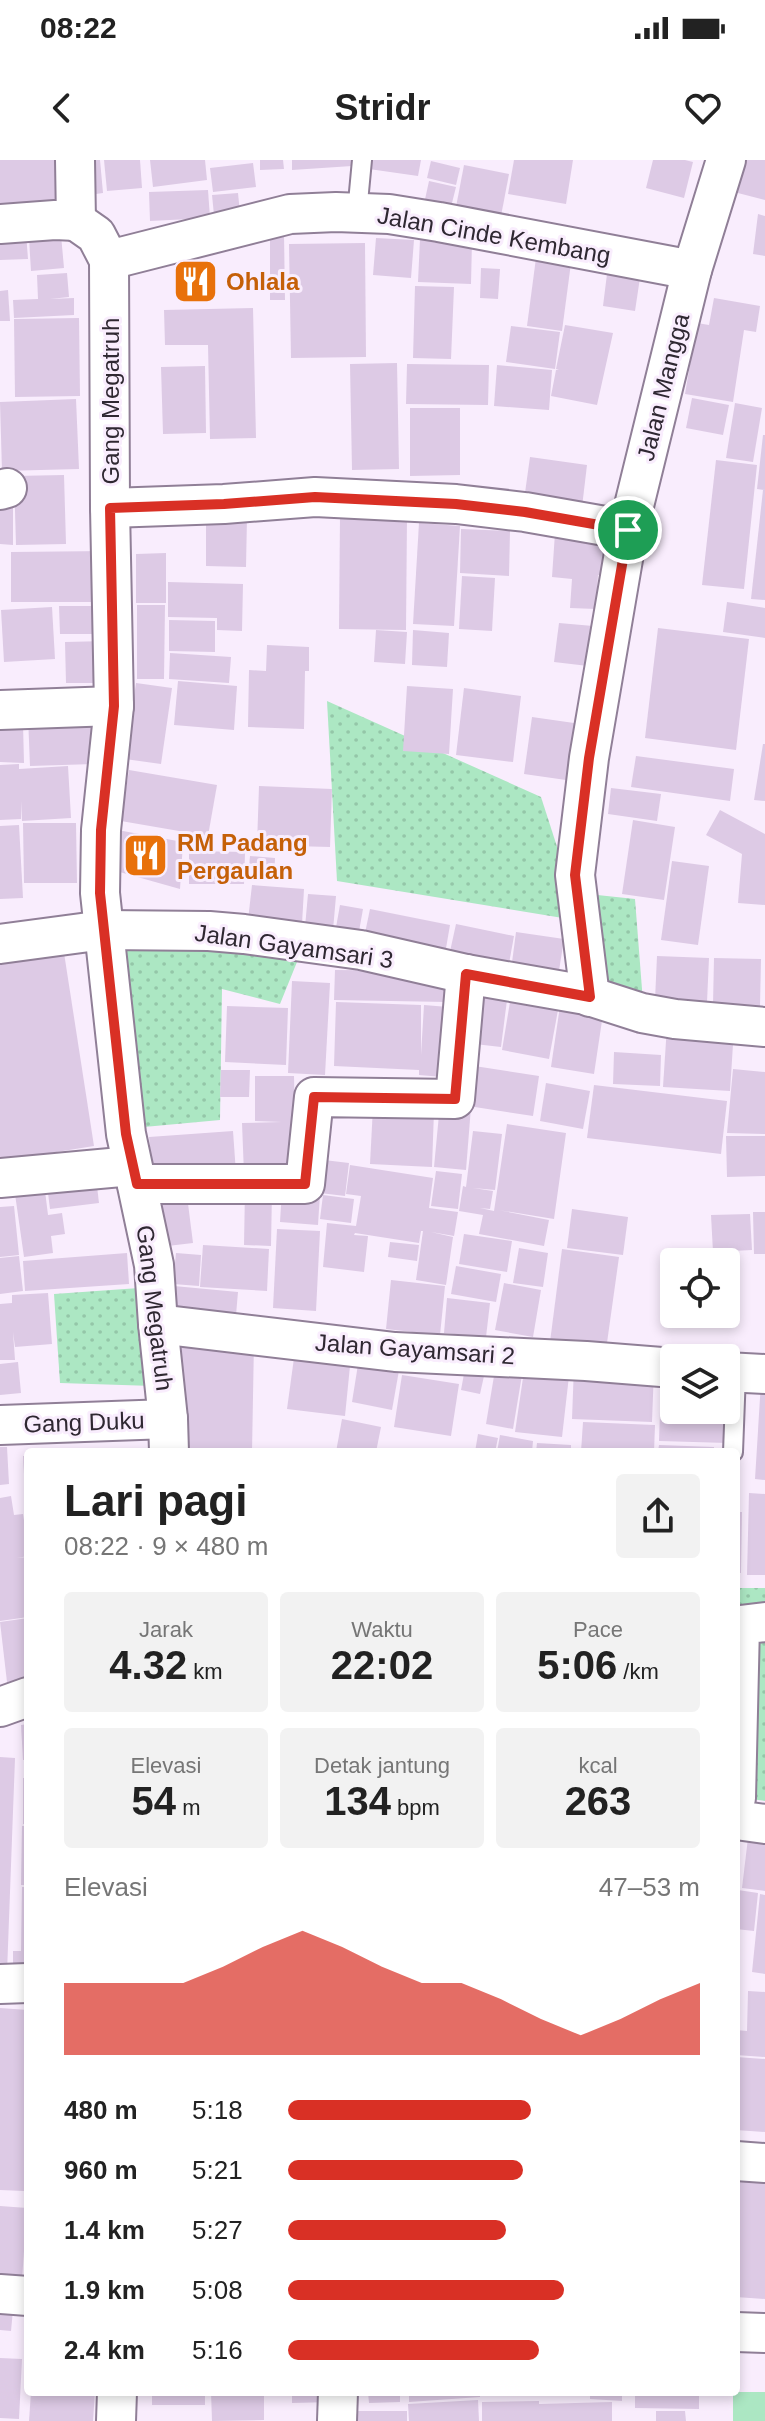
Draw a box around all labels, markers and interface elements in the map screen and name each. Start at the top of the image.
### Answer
text: 08:22 [40,11,117,44]
icon: back [40,86,84,130]
icon: heart [681,86,725,130]
text: Stridr [334,87,431,128]
street label: Jalan Cinde Kembang [375,201,613,269]
restaurant icon: Ohlala [171,257,219,305]
place label: Ohlala [226,268,300,295]
street label: Jalan Mangga [632,310,694,463]
street label: Gang Megatruh [97,318,124,484]
pin [594,496,662,564]
icon: arrive [606,508,650,552]
place label: RM Padang Pergaulan [177,829,308,884]
restaurant icon: RM Padang Pergaulan [122,832,170,880]
street label: Jalan Gayamsari 3 [193,919,395,973]
street label: Gang Megatruh [131,1224,179,1392]
map controls [660,1248,740,1424]
button: locate [660,1248,740,1328]
street label: Jalan Gayamsari 2 [314,1329,516,1369]
button: layers [660,1344,740,1424]
street label: Gang Duku [23,1406,145,1438]
button: share [616,1474,700,1558]
text: Lari pagi [64,1476,247,1525]
text: 08:22 · 9 × 480 m [64,1531,269,1561]
text: Jarak [139,1617,193,1642]
text: Waktu [351,1617,413,1642]
text: Pace [573,1617,623,1642]
text: 4.32 [109,1643,187,1687]
text: 22:02 [331,1643,433,1687]
text: 5:06 [537,1643,617,1687]
text: km [187,1659,223,1684]
text: /km [617,1659,659,1684]
text: Elevasi [131,1753,201,1778]
text: Detak jantung [314,1753,450,1778]
text: kcal [578,1753,618,1778]
text: 54 [132,1779,176,1823]
text: 134 [324,1779,391,1823]
text: 263 [565,1779,631,1823]
text: m [176,1795,200,1820]
text: bpm [391,1795,440,1820]
text: Elevasi [64,1872,148,1902]
text: 47–53 m [599,1872,700,1902]
text: 480 m [64,2095,138,2125]
text: 5:18 [192,2095,243,2125]
text: 960 m [64,2155,138,2185]
text: 5:21 [192,2155,243,2185]
text: 1.4 km [64,2215,145,2245]
text: 5:27 [192,2215,243,2245]
text: 1.9 km [64,2275,145,2305]
text: 5:08 [192,2275,243,2305]
text: 2.4 km [64,2335,145,2365]
text: 5:16 [192,2335,243,2365]

